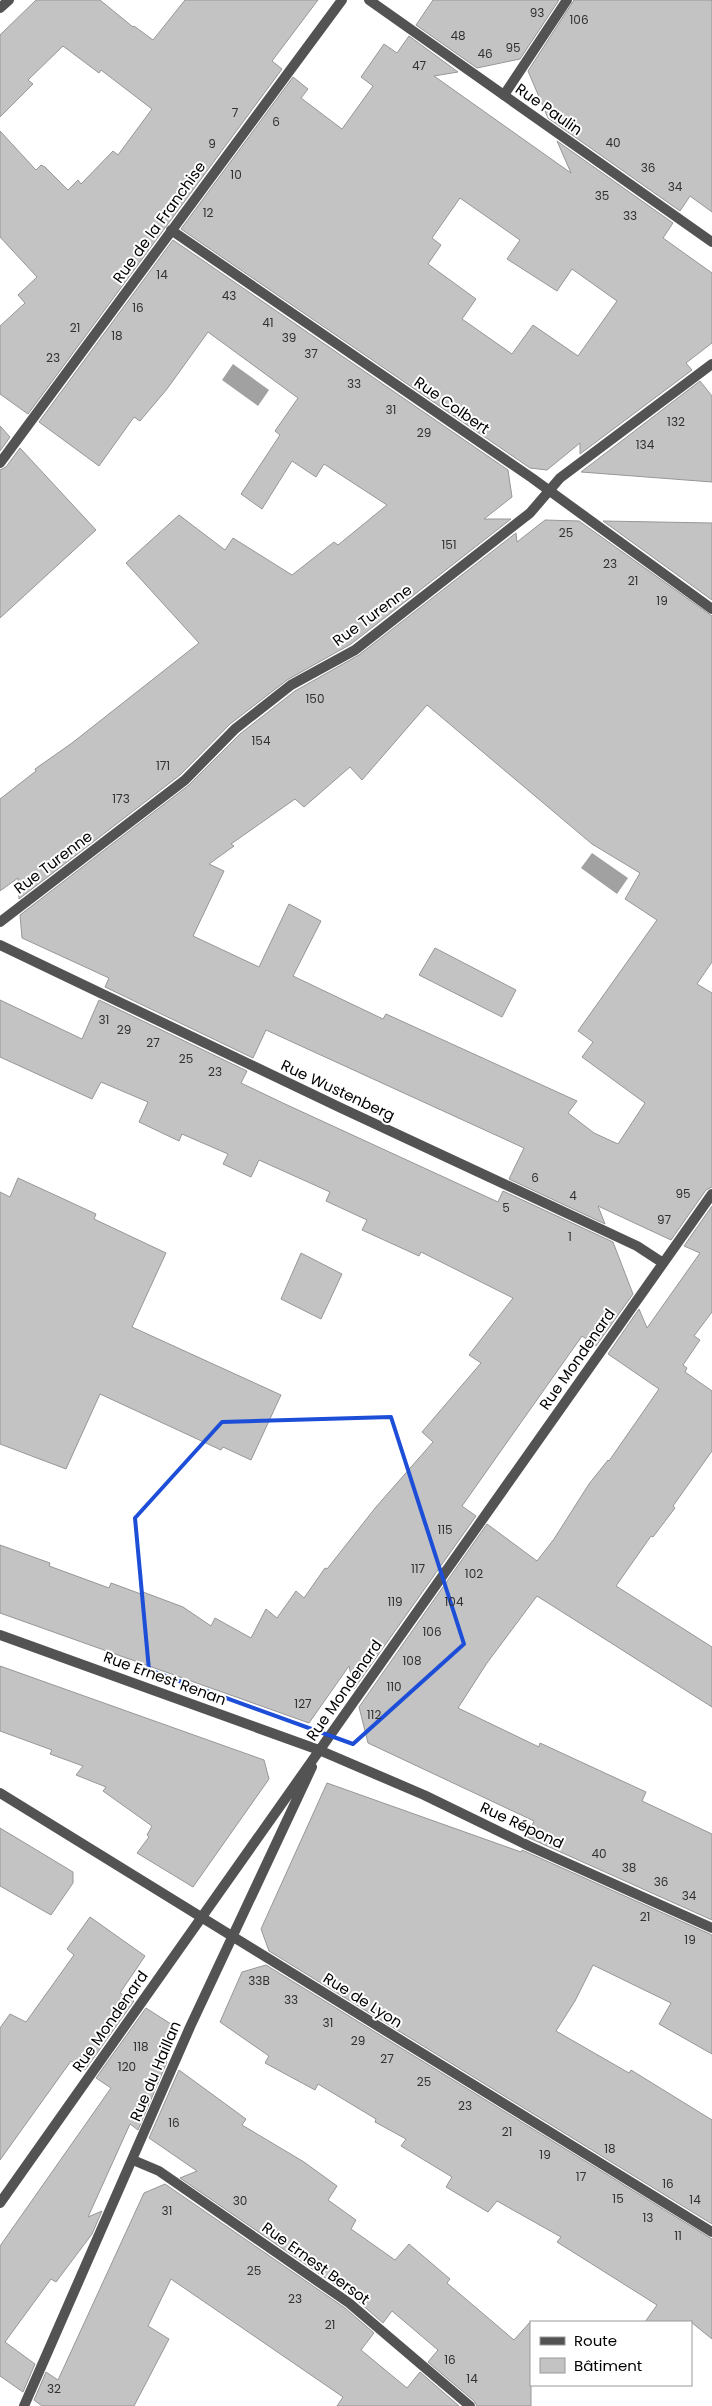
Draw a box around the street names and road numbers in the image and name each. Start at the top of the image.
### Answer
street label: Rue Paulin [511,78,587,140]
street label: Rue de la Franchise [108,157,210,287]
street label: Rue Colbert [410,371,494,439]
street label: Rue Turenne [328,579,416,651]
street label: Rue Turenne [9,826,97,898]
street label: Rue Wustenberg [278,1054,398,1126]
street label: Rue Mondenard [534,1304,620,1414]
street label: Rue Mondenard [301,1635,387,1745]
street label: Rue Ernest Renan [101,1646,229,1710]
street label: Rue Répond [477,1796,567,1854]
street label: Rue Mondenard [67,1966,153,2076]
street label: Rue de Lyon [319,1967,407,2033]
street label: Rue du Haillan [124,2018,186,2124]
street label: Rue Ernest Bersot [258,2217,374,2309]

